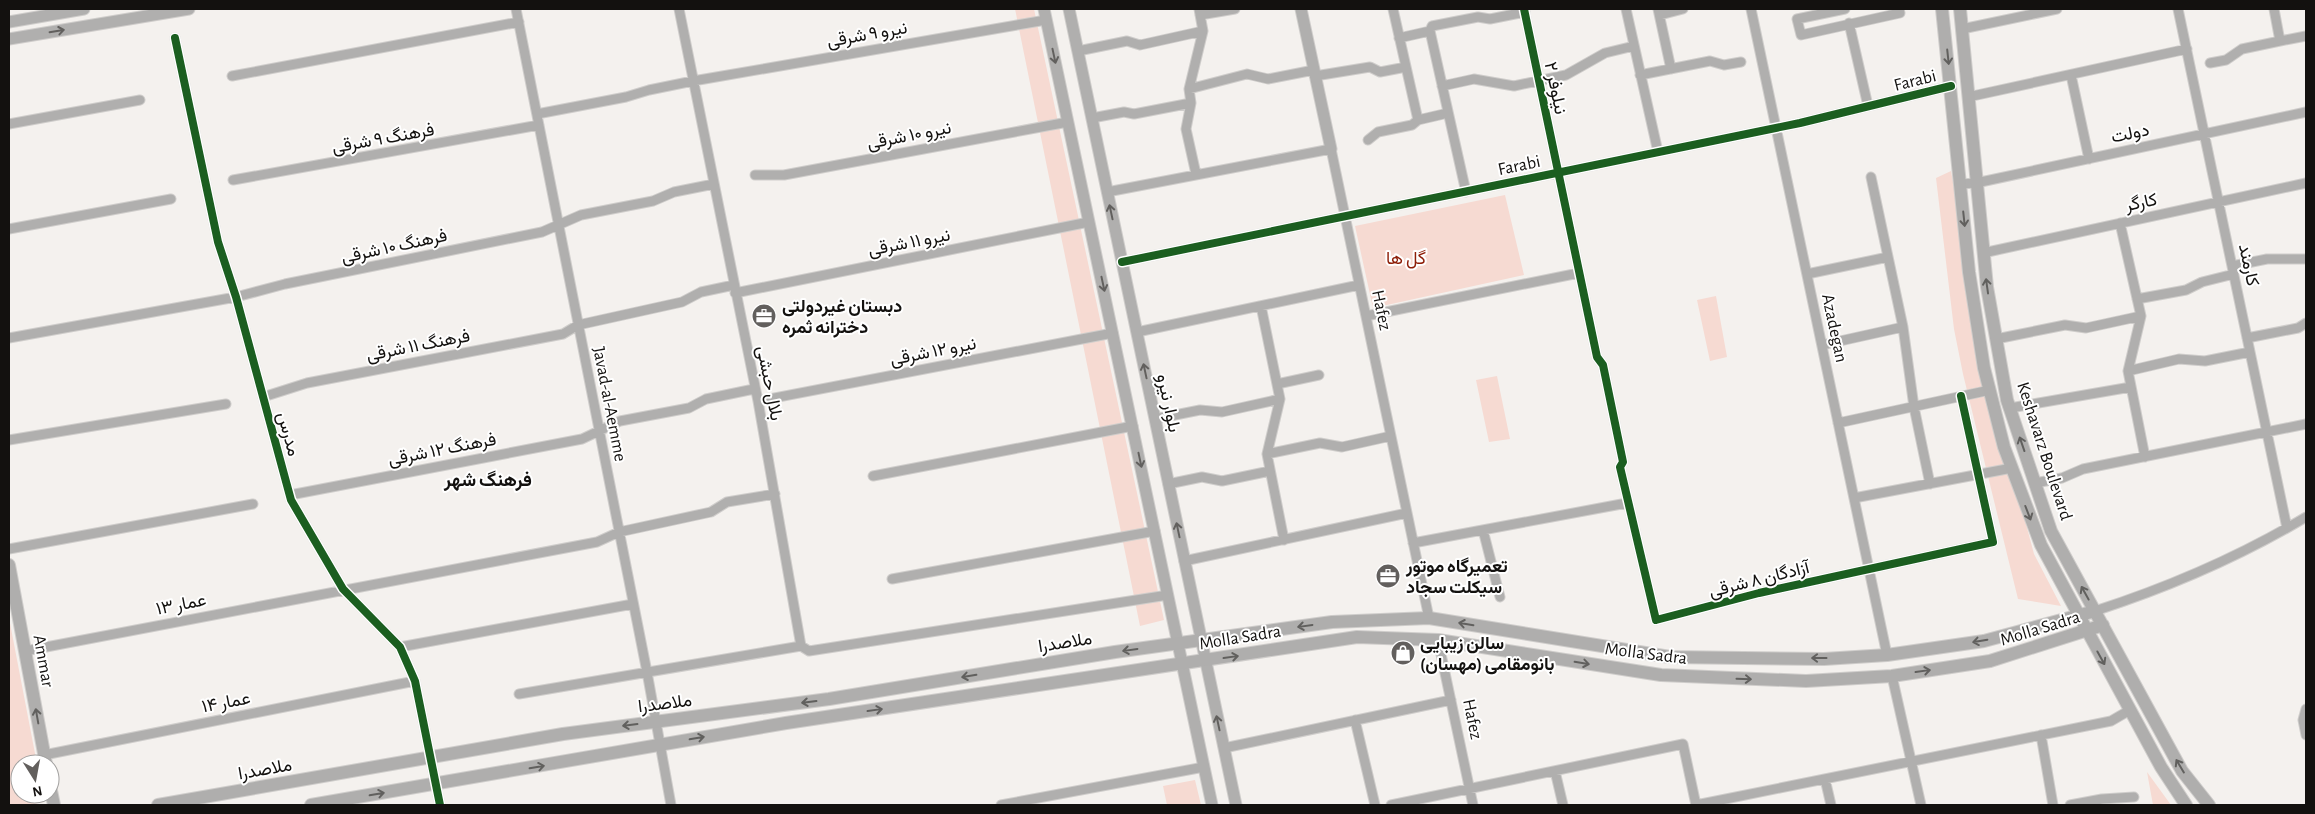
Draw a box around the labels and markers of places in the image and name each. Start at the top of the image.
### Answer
place label: دبستان غیردولتی دخترانه ثمره [782,298,902,338]
office icon: دبستان غیردولتی دخترانه ثمره [751,303,777,329]
place label: تعمیرگاه موتور سیکلت سجاد [1405,557,1508,598]
office icon: تعمیرگاه موتور سیکلت سجاد [1375,563,1401,589]
place label: سالن زیبایی بانومقامی (مهسان) [1420,635,1554,675]
shop icon: سالن زیبایی بانومقامی (مهسان) [1390,640,1416,666]

